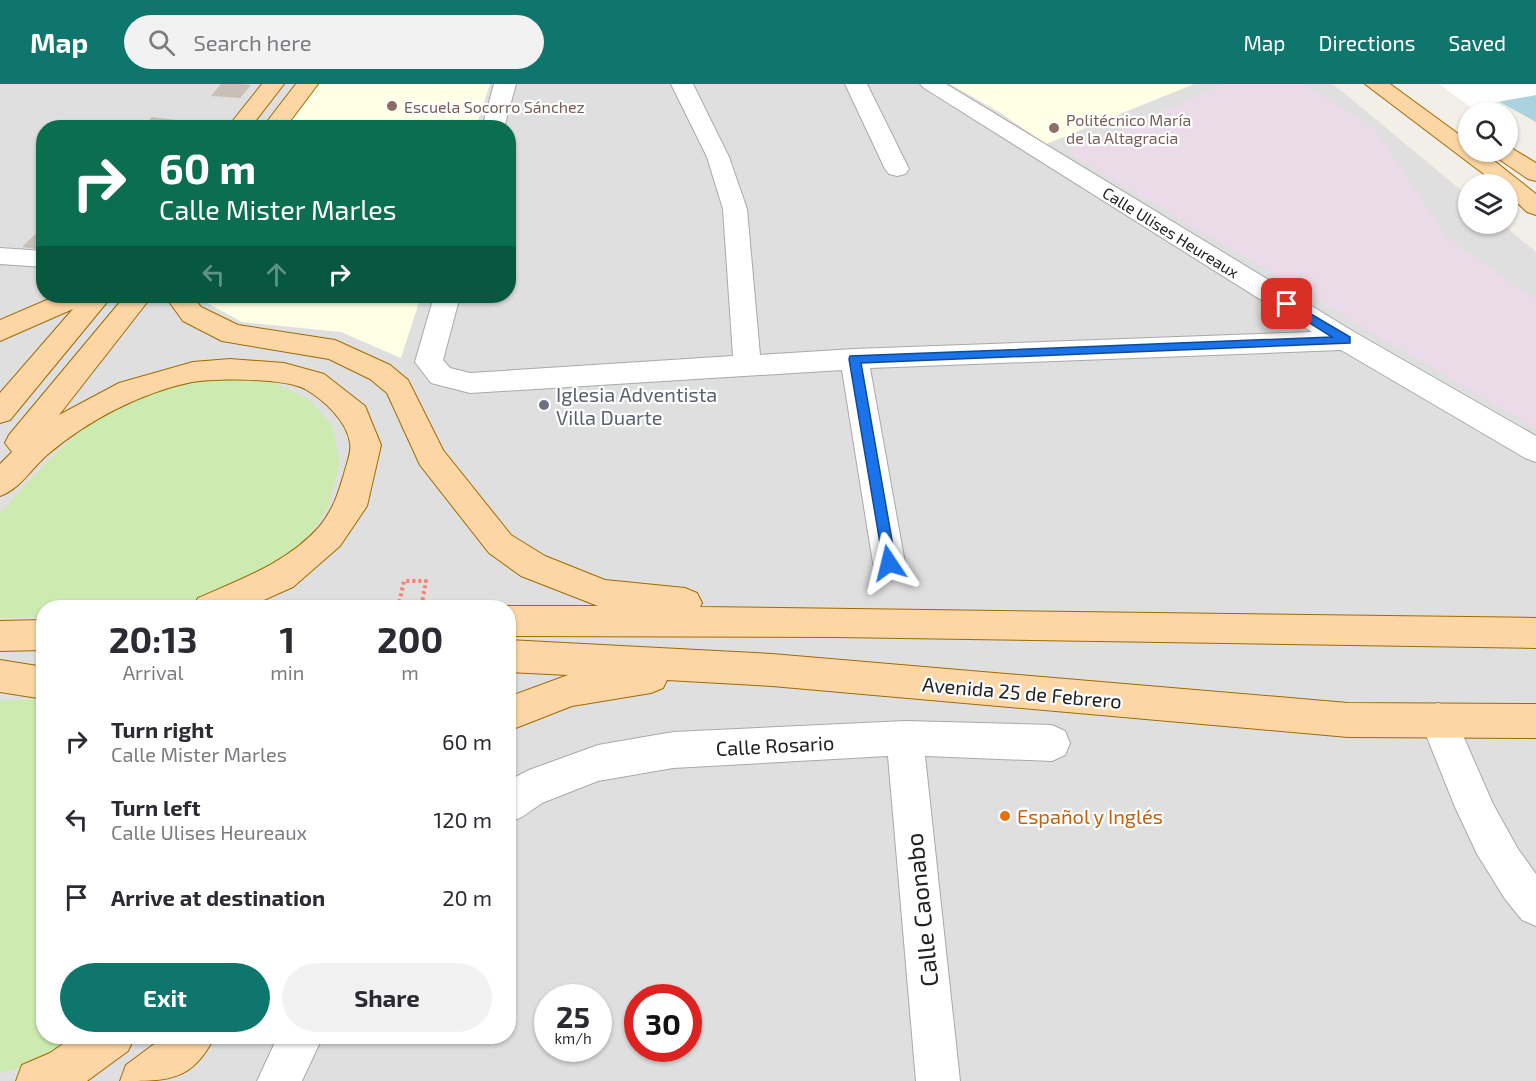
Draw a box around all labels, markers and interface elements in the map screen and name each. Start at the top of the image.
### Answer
search box [124,15,544,69]
text: Map [30,25,88,59]
icon: search [145,26,178,59]
text: Search here [193,29,312,55]
text: Map [1243,30,1286,55]
text: Directions [1319,30,1415,55]
text: Saved [1448,30,1506,55]
place label: Escuela Socorro Sánchez [404,97,585,116]
marker: Escuela Socorro Sánchez [385,99,399,113]
map controls [1458,102,1518,234]
button: search [1458,102,1518,162]
place label: Politécnico María de la Altagracia [1066,110,1191,147]
marker: Politécnico María de la Altagracia [1047,121,1061,135]
text: 60 m [159,142,256,192]
icon: right [60,144,138,222]
button: layers [1458,174,1518,234]
street label: Calle Ulises Heureaux [1099,182,1243,282]
text: Calle Mister Marles [159,193,397,225]
icon: left [197,258,230,291]
icon: ahead [260,258,293,291]
icon: right [323,258,356,291]
pin [1261,278,1312,329]
icon: arrive [1270,287,1303,320]
place label: Iglesia Adventista Villa Duarte [556,382,717,429]
marker: Iglesia Adventista Villa Duarte [537,398,551,412]
position arrow [857,531,921,595]
text: 20:13 [109,617,198,660]
text: 1 [279,617,295,660]
text: 200 [377,617,443,660]
text: Arrival [123,660,184,684]
text: min [270,660,304,684]
text: m [401,660,419,684]
street label: Avenida 25 de Febrero [921,671,1123,713]
text: Turn right [111,716,213,742]
icon: right [60,725,93,758]
text: 60 m [442,728,492,754]
street label: Calle Rosario [715,730,835,760]
text: Calle Mister Marles [111,742,287,766]
text: Turn left [111,794,200,820]
icon: left [60,803,93,836]
place label: Español y Inglés [1017,804,1163,828]
text: 120 m [433,806,492,832]
marker: Español y Inglés [998,809,1012,823]
text: Calle Ulises Heureaux [111,820,307,844]
street label: Calle Caonabo [899,832,943,988]
icon: arrive [60,881,93,914]
text: Arrive at destination [111,884,325,910]
text: 20 m [442,884,492,910]
button: Exit [60,963,270,1032]
button: Share [282,963,492,1032]
speed limit sign: 30 [624,984,702,1062]
text: 25 [556,998,590,1034]
text: km/h [554,1029,592,1047]

